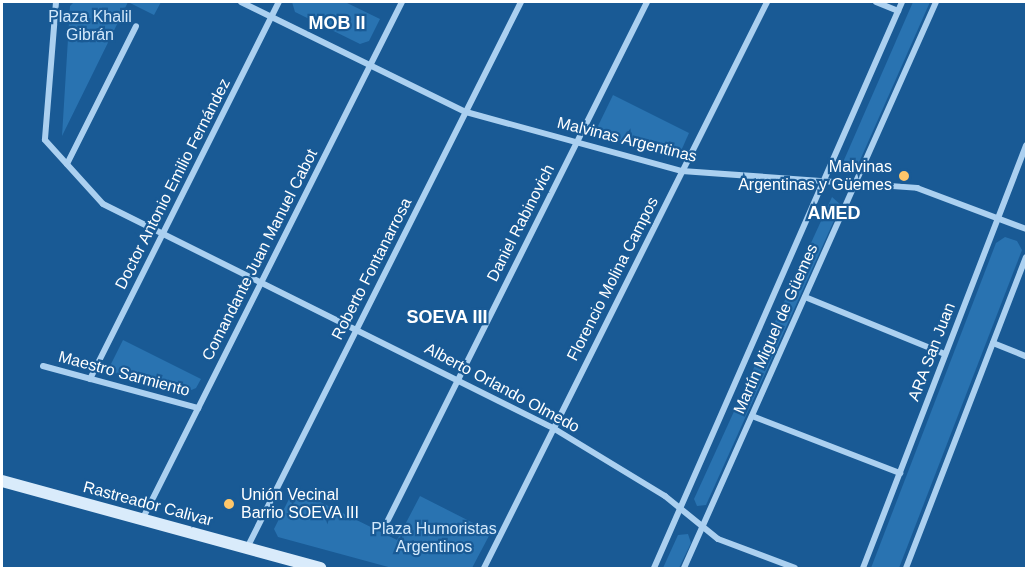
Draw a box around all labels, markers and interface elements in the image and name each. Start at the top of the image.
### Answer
park label: Plaza Khalil Gibrán [48,7,132,45]
district label: MOB II [309,12,365,34]
street label: Doctor Antonio Emilio Fernández [111,75,235,293]
street label: Malvinas Argentinas [555,113,699,167]
street label: Comandante Juan Manuel Cabot [198,146,322,364]
place label: Malvinas Argentinas y Güemes [738,157,892,195]
street label: Daniel Rabinovich [483,161,559,285]
marker: Malvinas Argentinas y Güemes [897,169,911,183]
street label: Florencio Molina Campos [563,194,663,364]
street label: Roberto Fontanarrosa [328,195,416,343]
district label: AMED [808,202,860,224]
street label: Martín Miguel de Güemes [730,241,822,417]
street label: ARA San Juan [904,300,960,404]
district label: SOEVA III [406,306,488,328]
street label: Alberto Orlando Olmedo [421,339,583,437]
street label: Maestro Sarmiento [56,347,192,401]
street label: Rastreador Calivar [81,477,215,531]
place label: Unión Vecinal Barrio SOEVA III [241,485,360,523]
marker: Unión Vecinal Barrio SOEVA III [222,497,236,511]
park label: Plaza Humoristas Argentinos [371,519,497,557]

